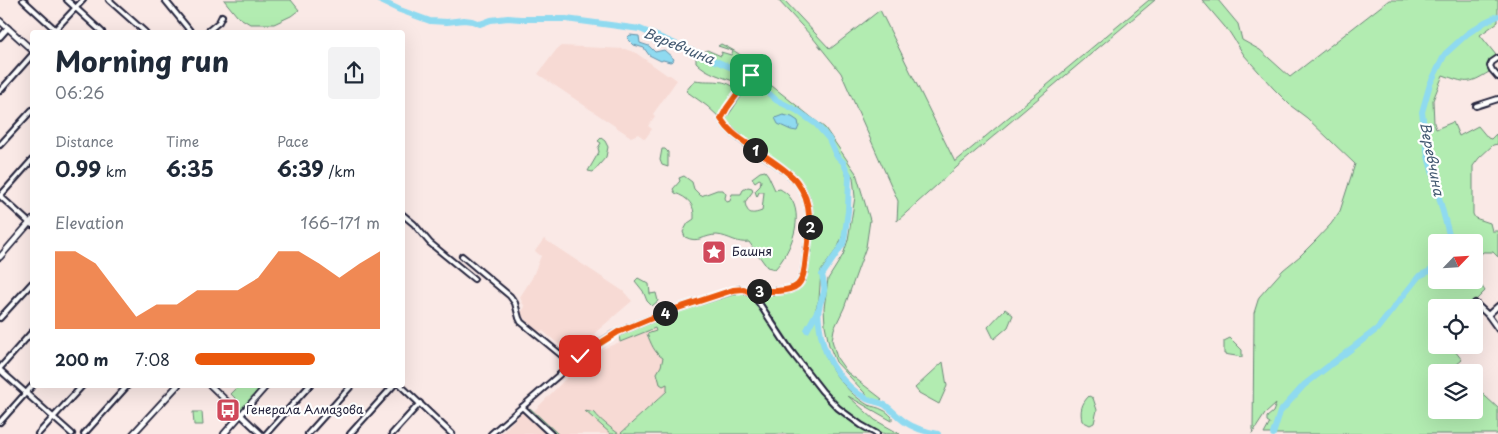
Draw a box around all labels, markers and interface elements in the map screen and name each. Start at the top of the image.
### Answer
water label: Веревчина [641,22,719,70]
text: Morning run [55,39,229,82]
button: share [328,47,380,99]
pin [730,54,772,96]
icon: arrive [737,61,765,89]
text: 06:26 [55,80,104,104]
water label: Веревчина [1415,120,1450,199]
text: Distance [55,131,114,152]
text: Time [166,131,199,152]
text: Pace [277,131,309,152]
pin: 1 [742,138,768,162]
text: 1 [752,140,759,161]
text: 0.99 [55,152,101,184]
text: 6:35 [166,152,214,184]
text: 6:39 [277,152,324,184]
text: km [101,161,127,182]
text: /km [324,161,355,182]
text: Elevation [55,210,124,234]
text: 166–171 m [301,210,380,234]
pin: 2 [798,214,822,240]
text: 2 [806,217,815,238]
north arrow [1428,234,1482,289]
map controls [1428,234,1483,419]
place icon: Башня [701,239,727,265]
place label: Башня [732,242,772,260]
pin: 3 [746,278,772,304]
text: 3 [755,281,764,302]
button: locate [1428,299,1483,354]
pin: 4 [652,300,678,326]
text: 4 [661,303,670,324]
pin [559,335,601,377]
icon: check [566,342,594,370]
text: 200 m [55,347,109,371]
text: 7:08 [135,347,170,371]
button: layers [1428,364,1483,419]
bus stop icon: Генерала Алмазова [215,397,241,423]
place label: Генерала Алмазова [246,400,364,418]

